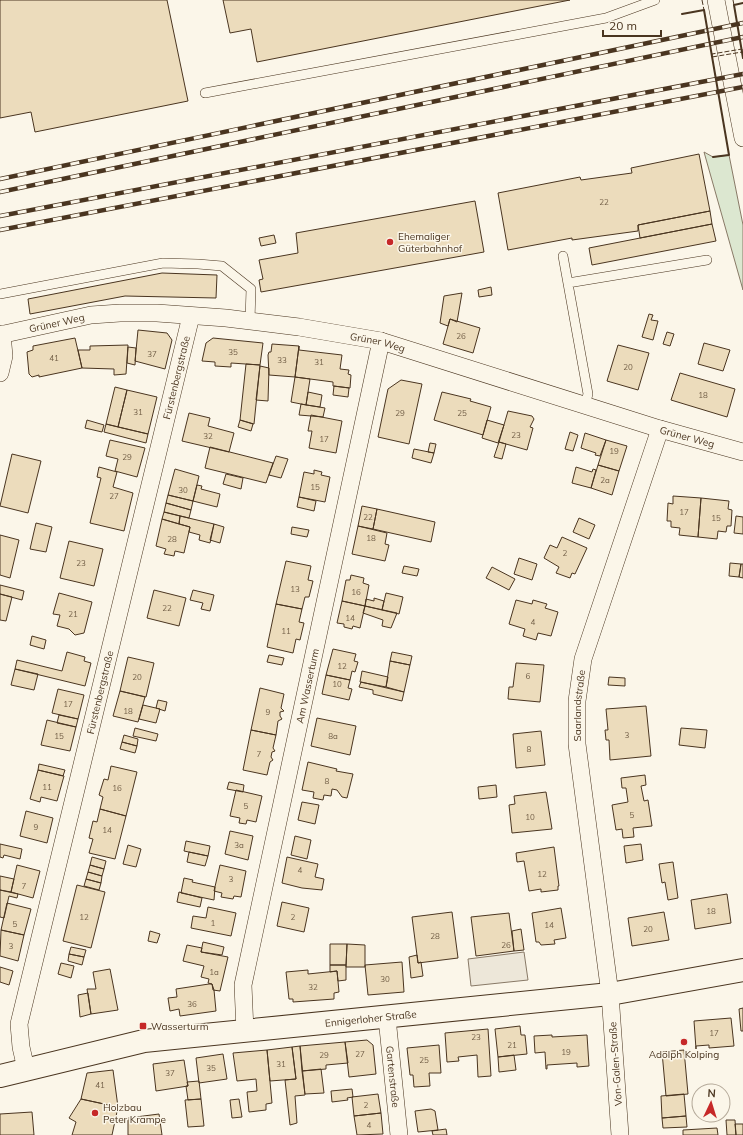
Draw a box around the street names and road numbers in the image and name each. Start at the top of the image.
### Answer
street label: Grüner Weg [28,311,86,335]
street label: Grüner Weg [349,330,407,355]
street label: Fürstenbergstraße [160,335,193,421]
street label: Grüner Weg [658,423,716,451]
street label: Am Wasserturm [293,647,322,725]
street label: Fürstenbergstraße [84,649,116,735]
street label: Saarlandstraße [571,669,588,741]
street label: Ennigerloher Straße [324,1008,417,1030]
street label: Von-Galen-Straße [606,1021,625,1107]
street label: Gartenstraße [383,1045,402,1108]

